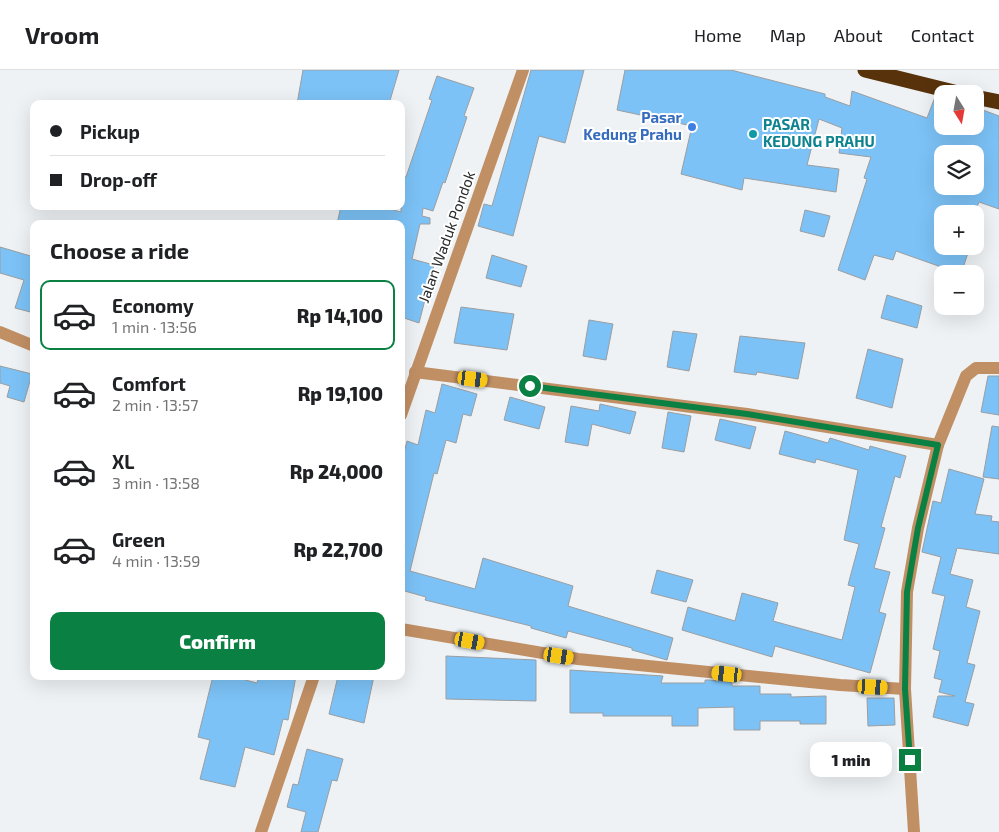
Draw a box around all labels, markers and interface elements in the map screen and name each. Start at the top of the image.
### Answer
text: Vroom [25,20,99,49]
text: Home [694,24,742,46]
text: Map [770,24,806,46]
text: About [834,24,883,46]
text: Contact [911,24,974,46]
north arrow [934,85,984,135]
map controls [934,85,984,315]
place label: Pasar Kedung Prahu [583,108,683,143]
place label: PASAR KEDUNG PRAHU [763,115,875,150]
text: Pickup [80,120,140,143]
marker: Pasar Kedung Prahu [686,121,698,133]
marker: PASAR KEDUNG PRAHU [747,128,759,140]
button: layers [934,145,984,195]
text: Drop-off [80,168,157,191]
street label: Jalan Waduk Pondok [414,168,478,305]
button: + [934,205,984,255]
text: Choose a ride [50,237,189,263]
button: − [934,265,984,315]
icon: car [52,293,97,338]
text: Economy [112,294,194,317]
text: Rp 14,100 [297,304,383,327]
text: 1 min · 13:56 [112,317,197,336]
car [457,370,488,388]
icon: car [52,371,97,416]
text: Comfort [112,372,186,395]
route start [519,375,541,397]
text: Rp 19,100 [298,382,383,405]
text: 2 min · 13:57 [112,395,199,414]
icon: car [52,449,97,494]
text: XL [112,450,134,473]
text: Rp 24,000 [290,460,383,483]
text: 3 min · 13:58 [112,473,200,492]
icon: car [52,527,97,572]
text: Green [112,528,165,551]
text: Rp 22,700 [293,538,383,561]
text: 4 min · 13:59 [112,551,200,570]
button: Confirm [50,612,385,670]
car [453,631,486,651]
car [543,646,574,666]
car [711,665,742,683]
car [857,679,888,695]
callout: 1 min [810,742,892,778]
route end [899,749,921,771]
text: 1 min [831,750,871,769]

